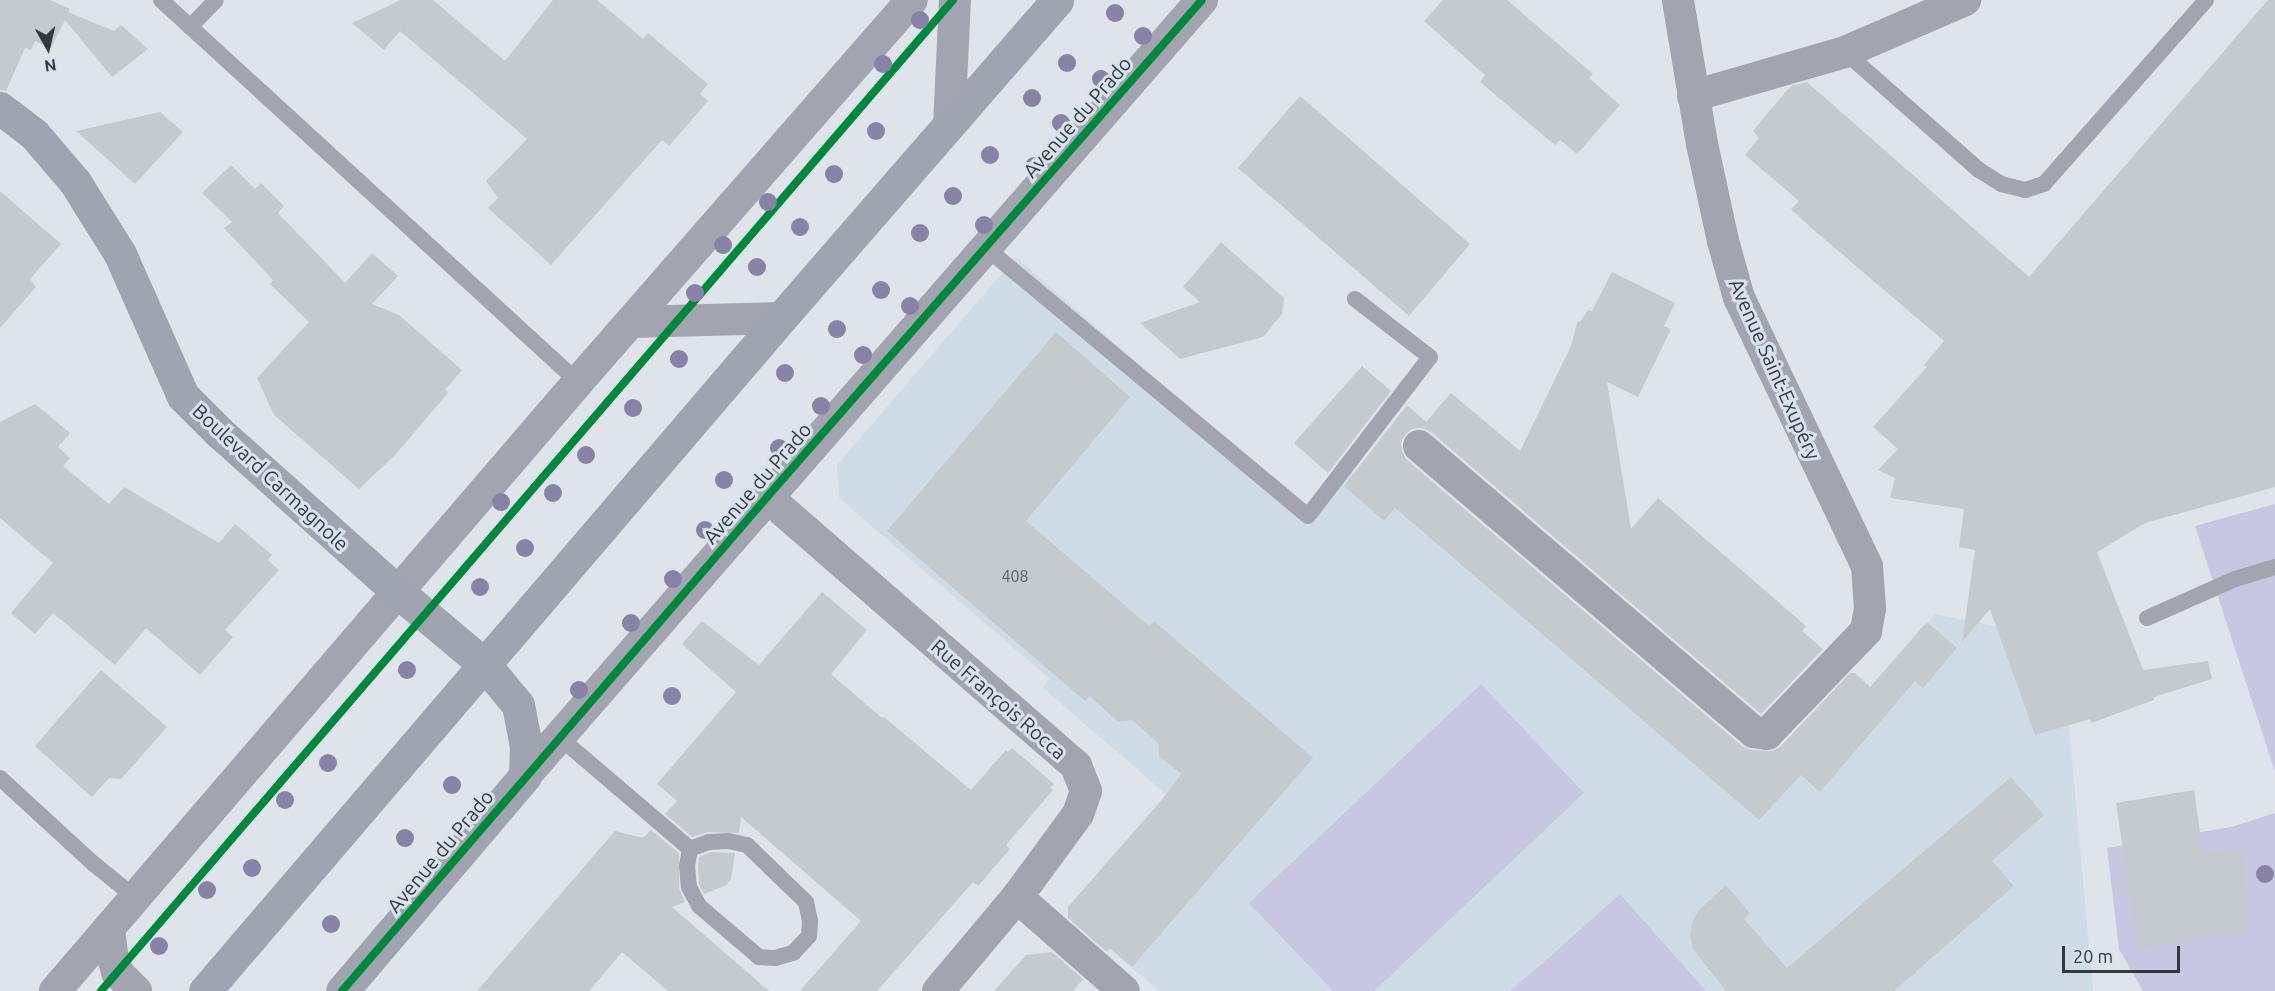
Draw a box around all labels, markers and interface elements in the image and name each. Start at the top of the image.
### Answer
north arrow [18,18,78,78]
street label: Avenue du Prado [1018,51,1136,183]
text: N [43,56,58,76]
street label: Avenue Saint-Exupéry [1724,275,1826,463]
street label: Boulevard Carmagnole [188,398,354,556]
street label: Avenue du Prado [698,417,816,549]
house number: 408 [1001,566,1029,586]
street label: Rue François Rocca [927,634,1071,764]
street label: Avenue du Prado [382,785,498,917]
scale bar [2065,934,2184,972]
text: 20 m [2073,946,2113,966]

